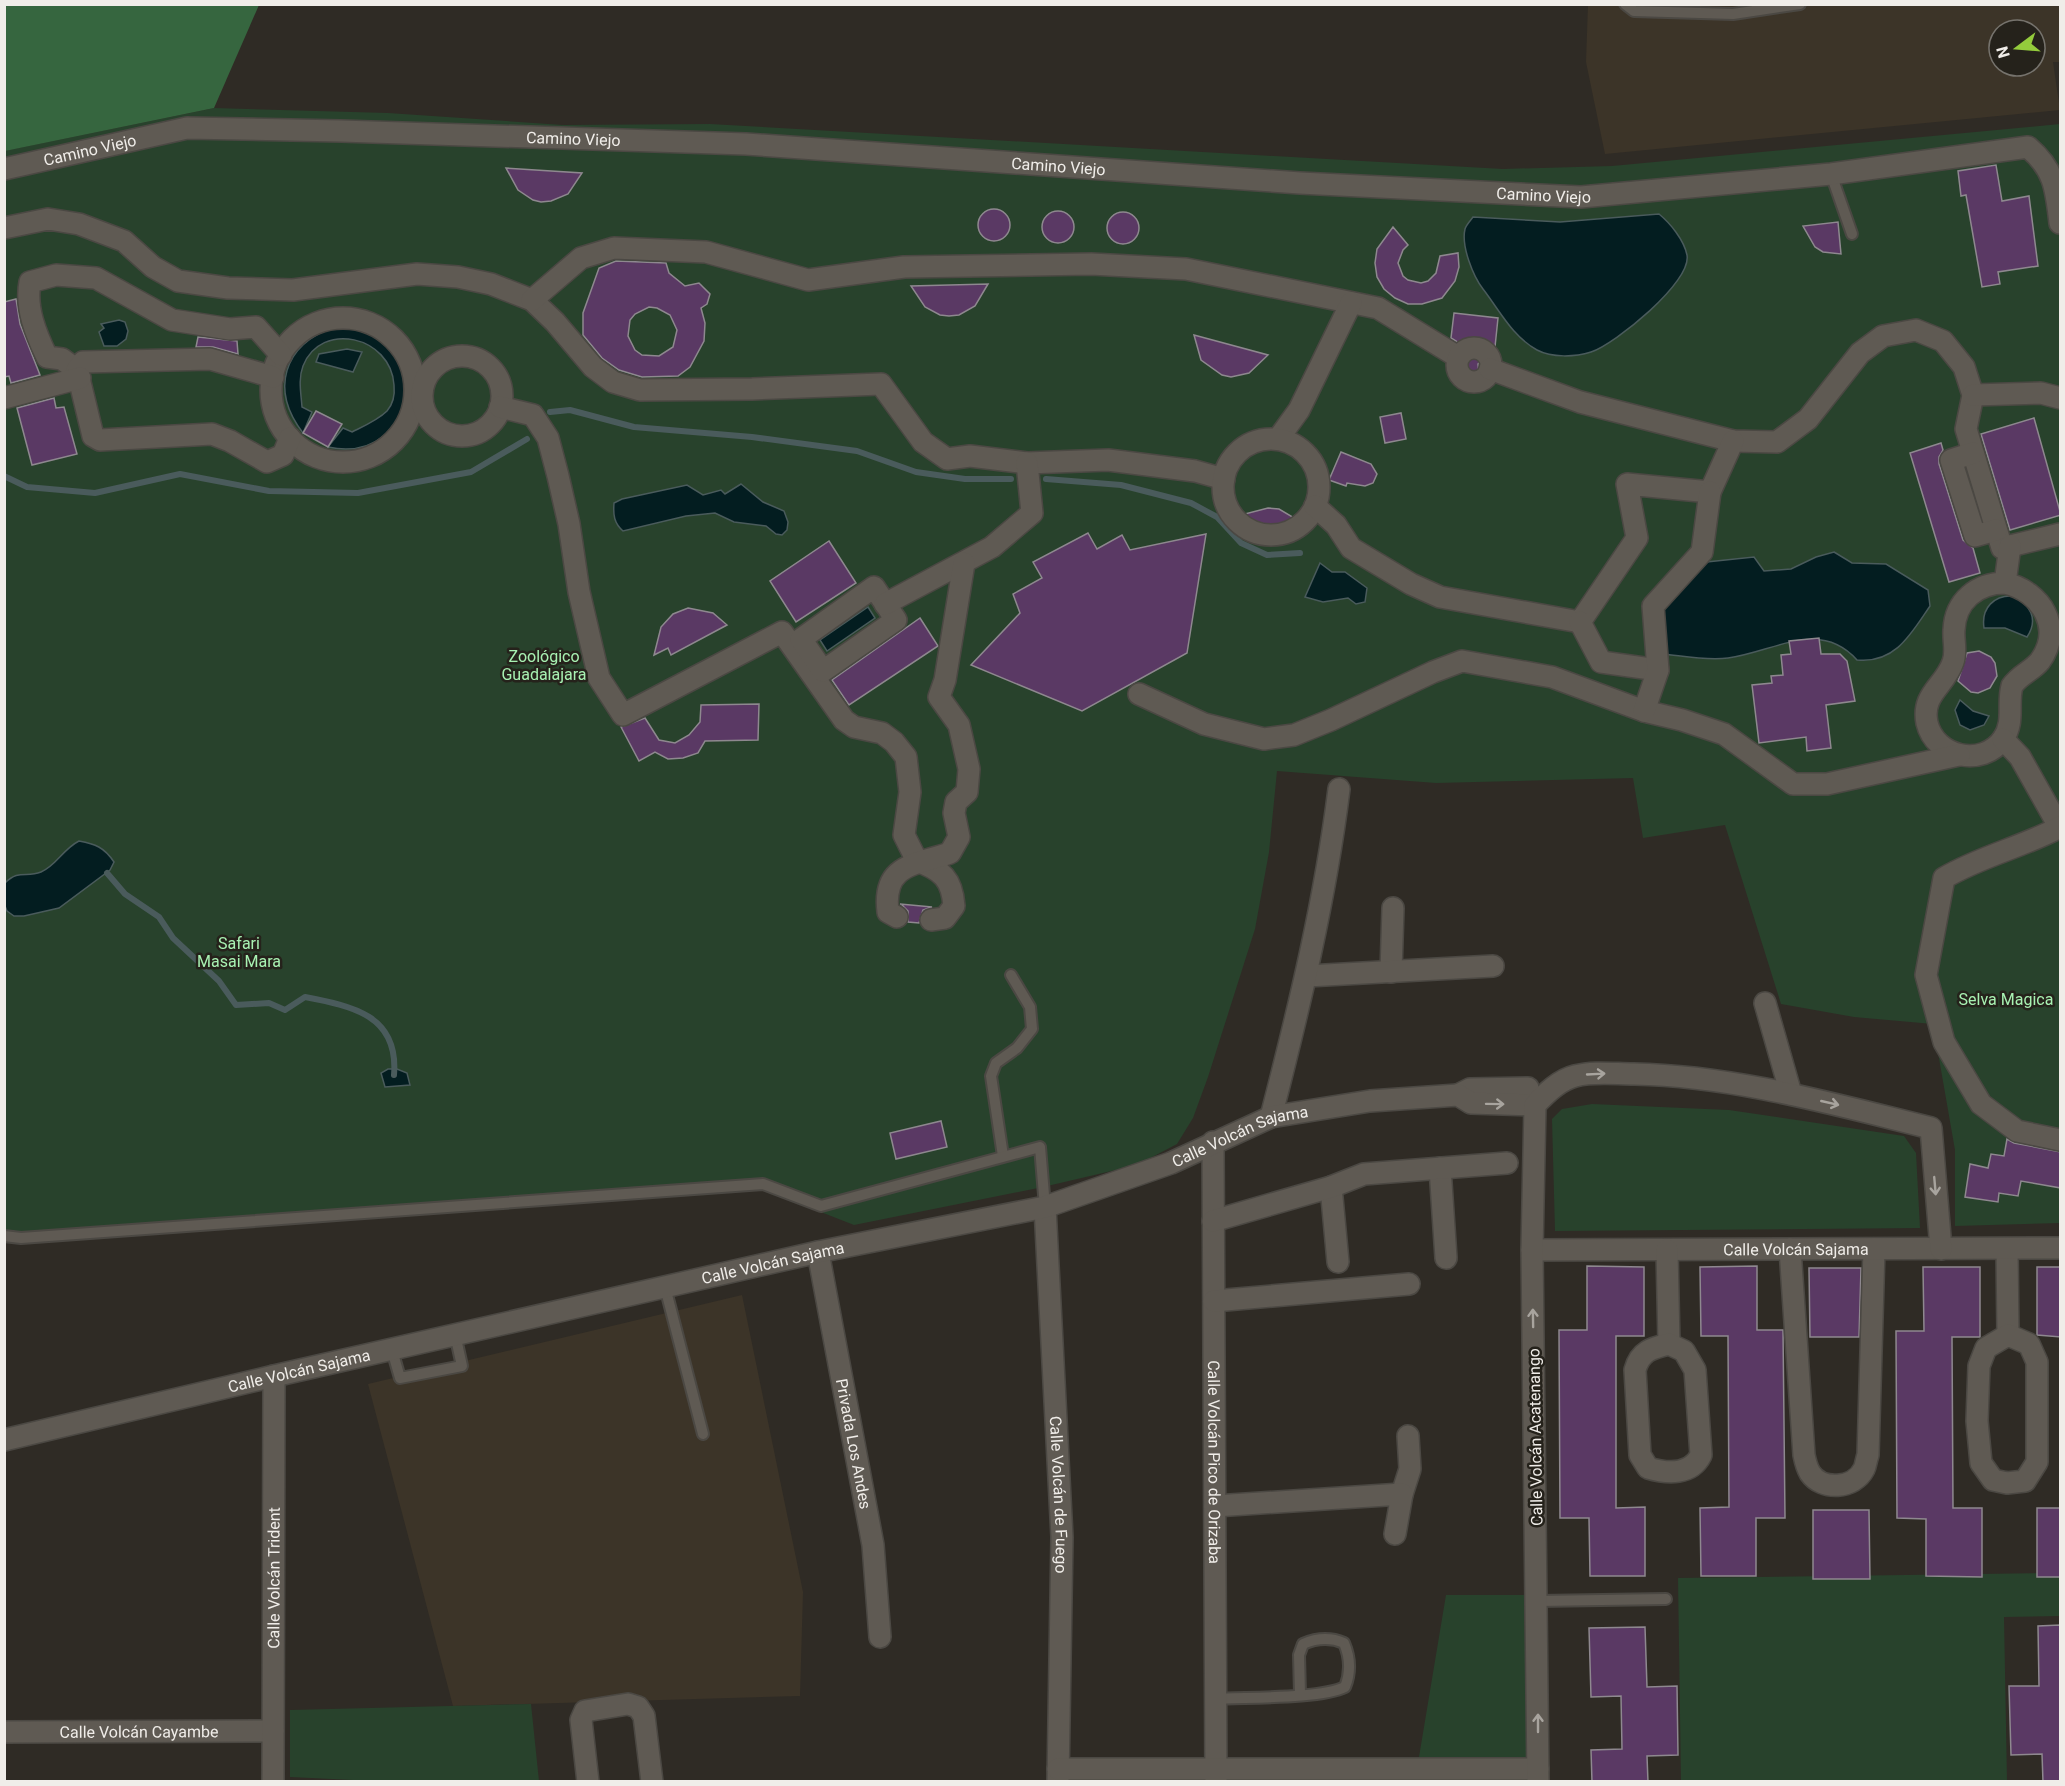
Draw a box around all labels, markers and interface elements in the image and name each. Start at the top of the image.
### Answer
north arrow [1987,18,2047,78]
text: N [1992,44,2014,60]
street label: Camino Viejo [526,128,621,150]
street label: Camino Viejo [42,131,138,170]
street label: Camino Viejo [1011,154,1106,179]
street label: Camino Viejo [1496,184,1592,207]
park label: Zoológico Guadalajara [501,647,587,684]
park label: Safari Masai Mara [197,934,281,971]
park label: Selva Magica [1959,990,2053,1009]
one-way arrow [1585,1069,1605,1080]
one-way arrow [1484,1098,1504,1110]
one-way arrow [1820,1098,1839,1110]
street label: Calle Volcán Sajama [1169,1102,1310,1171]
one-way arrow [1930,1175,1941,1195]
street label: Calle Volcán Sajama [700,1238,846,1288]
street label: Calle Volcán Sajama [1723,1240,1869,1259]
one-way arrow [1527,1309,1539,1329]
street label: Calle Volcán Sajama [226,1345,372,1397]
street label: Calle Volcán Acatenango [1524,1348,1547,1526]
street label: Calle Volcán Pico de Orizaba [1204,1360,1224,1564]
street label: Privada Los Andes [832,1377,875,1511]
street label: Calle Volcán de Fuego [1046,1415,1071,1574]
street label: Calle Volcán Trident [264,1507,284,1649]
one-way arrow [1532,1714,1544,1734]
street label: Calle Volcán Cayambe [60,1722,218,1742]

